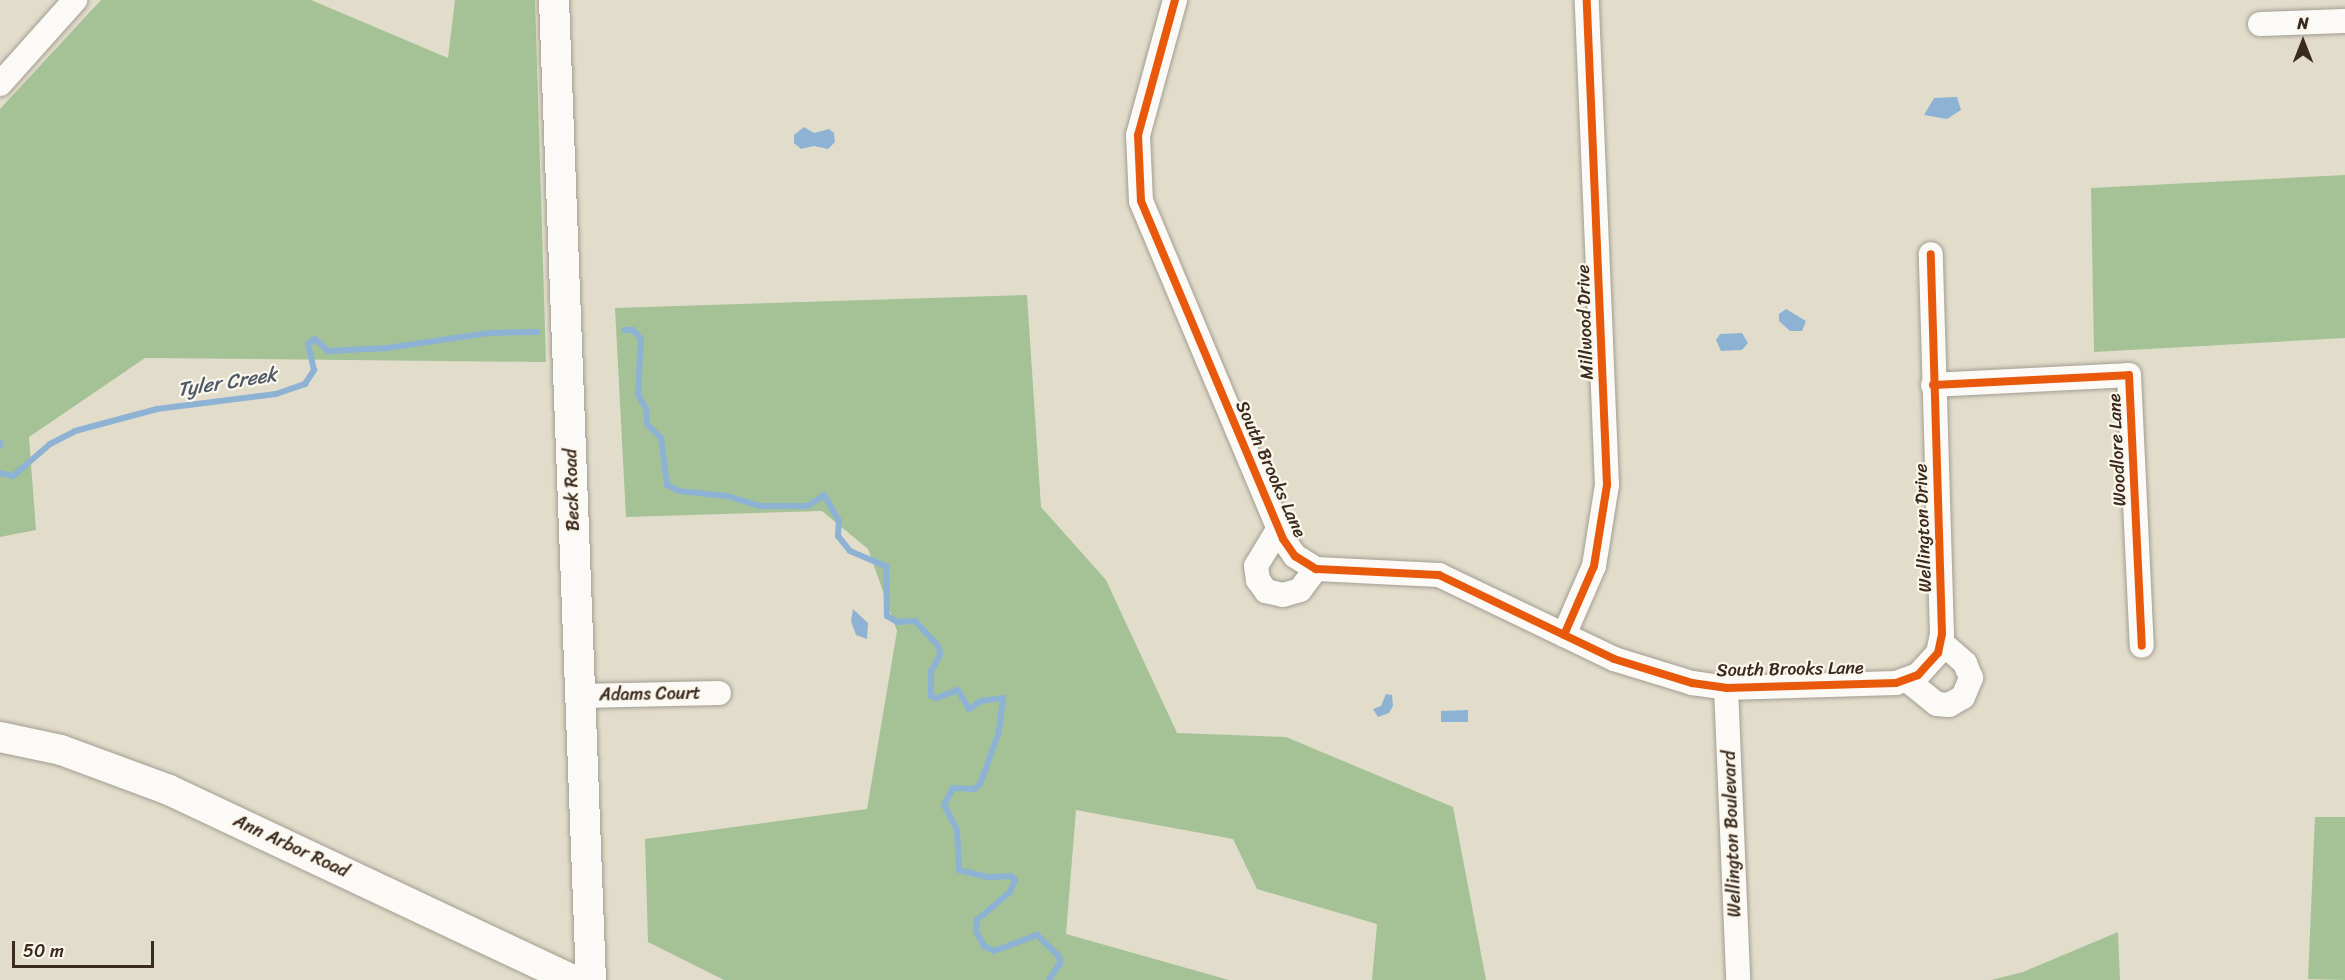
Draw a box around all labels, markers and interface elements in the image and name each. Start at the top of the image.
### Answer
text: N [2297,9,2309,38]
north arrow [2273,12,2333,72]
street label: Millwood Drive [1572,264,1598,380]
water label: Tyler Creek [175,362,279,402]
street label: Woodlore Lane [2103,393,2131,507]
street label: South Brooks Lane [1231,397,1311,541]
street label: Beck Road [560,448,584,532]
street label: Wellington Drive [1910,463,1936,593]
street label: South Brooks Lane [1716,657,1864,681]
street label: Adams Court [599,682,701,706]
street label: Wellington Boulevard [1718,750,1746,918]
street label: Ann Arbor Road [230,810,352,882]
scale bar [15,929,158,967]
text: 50 m [23,935,64,967]

